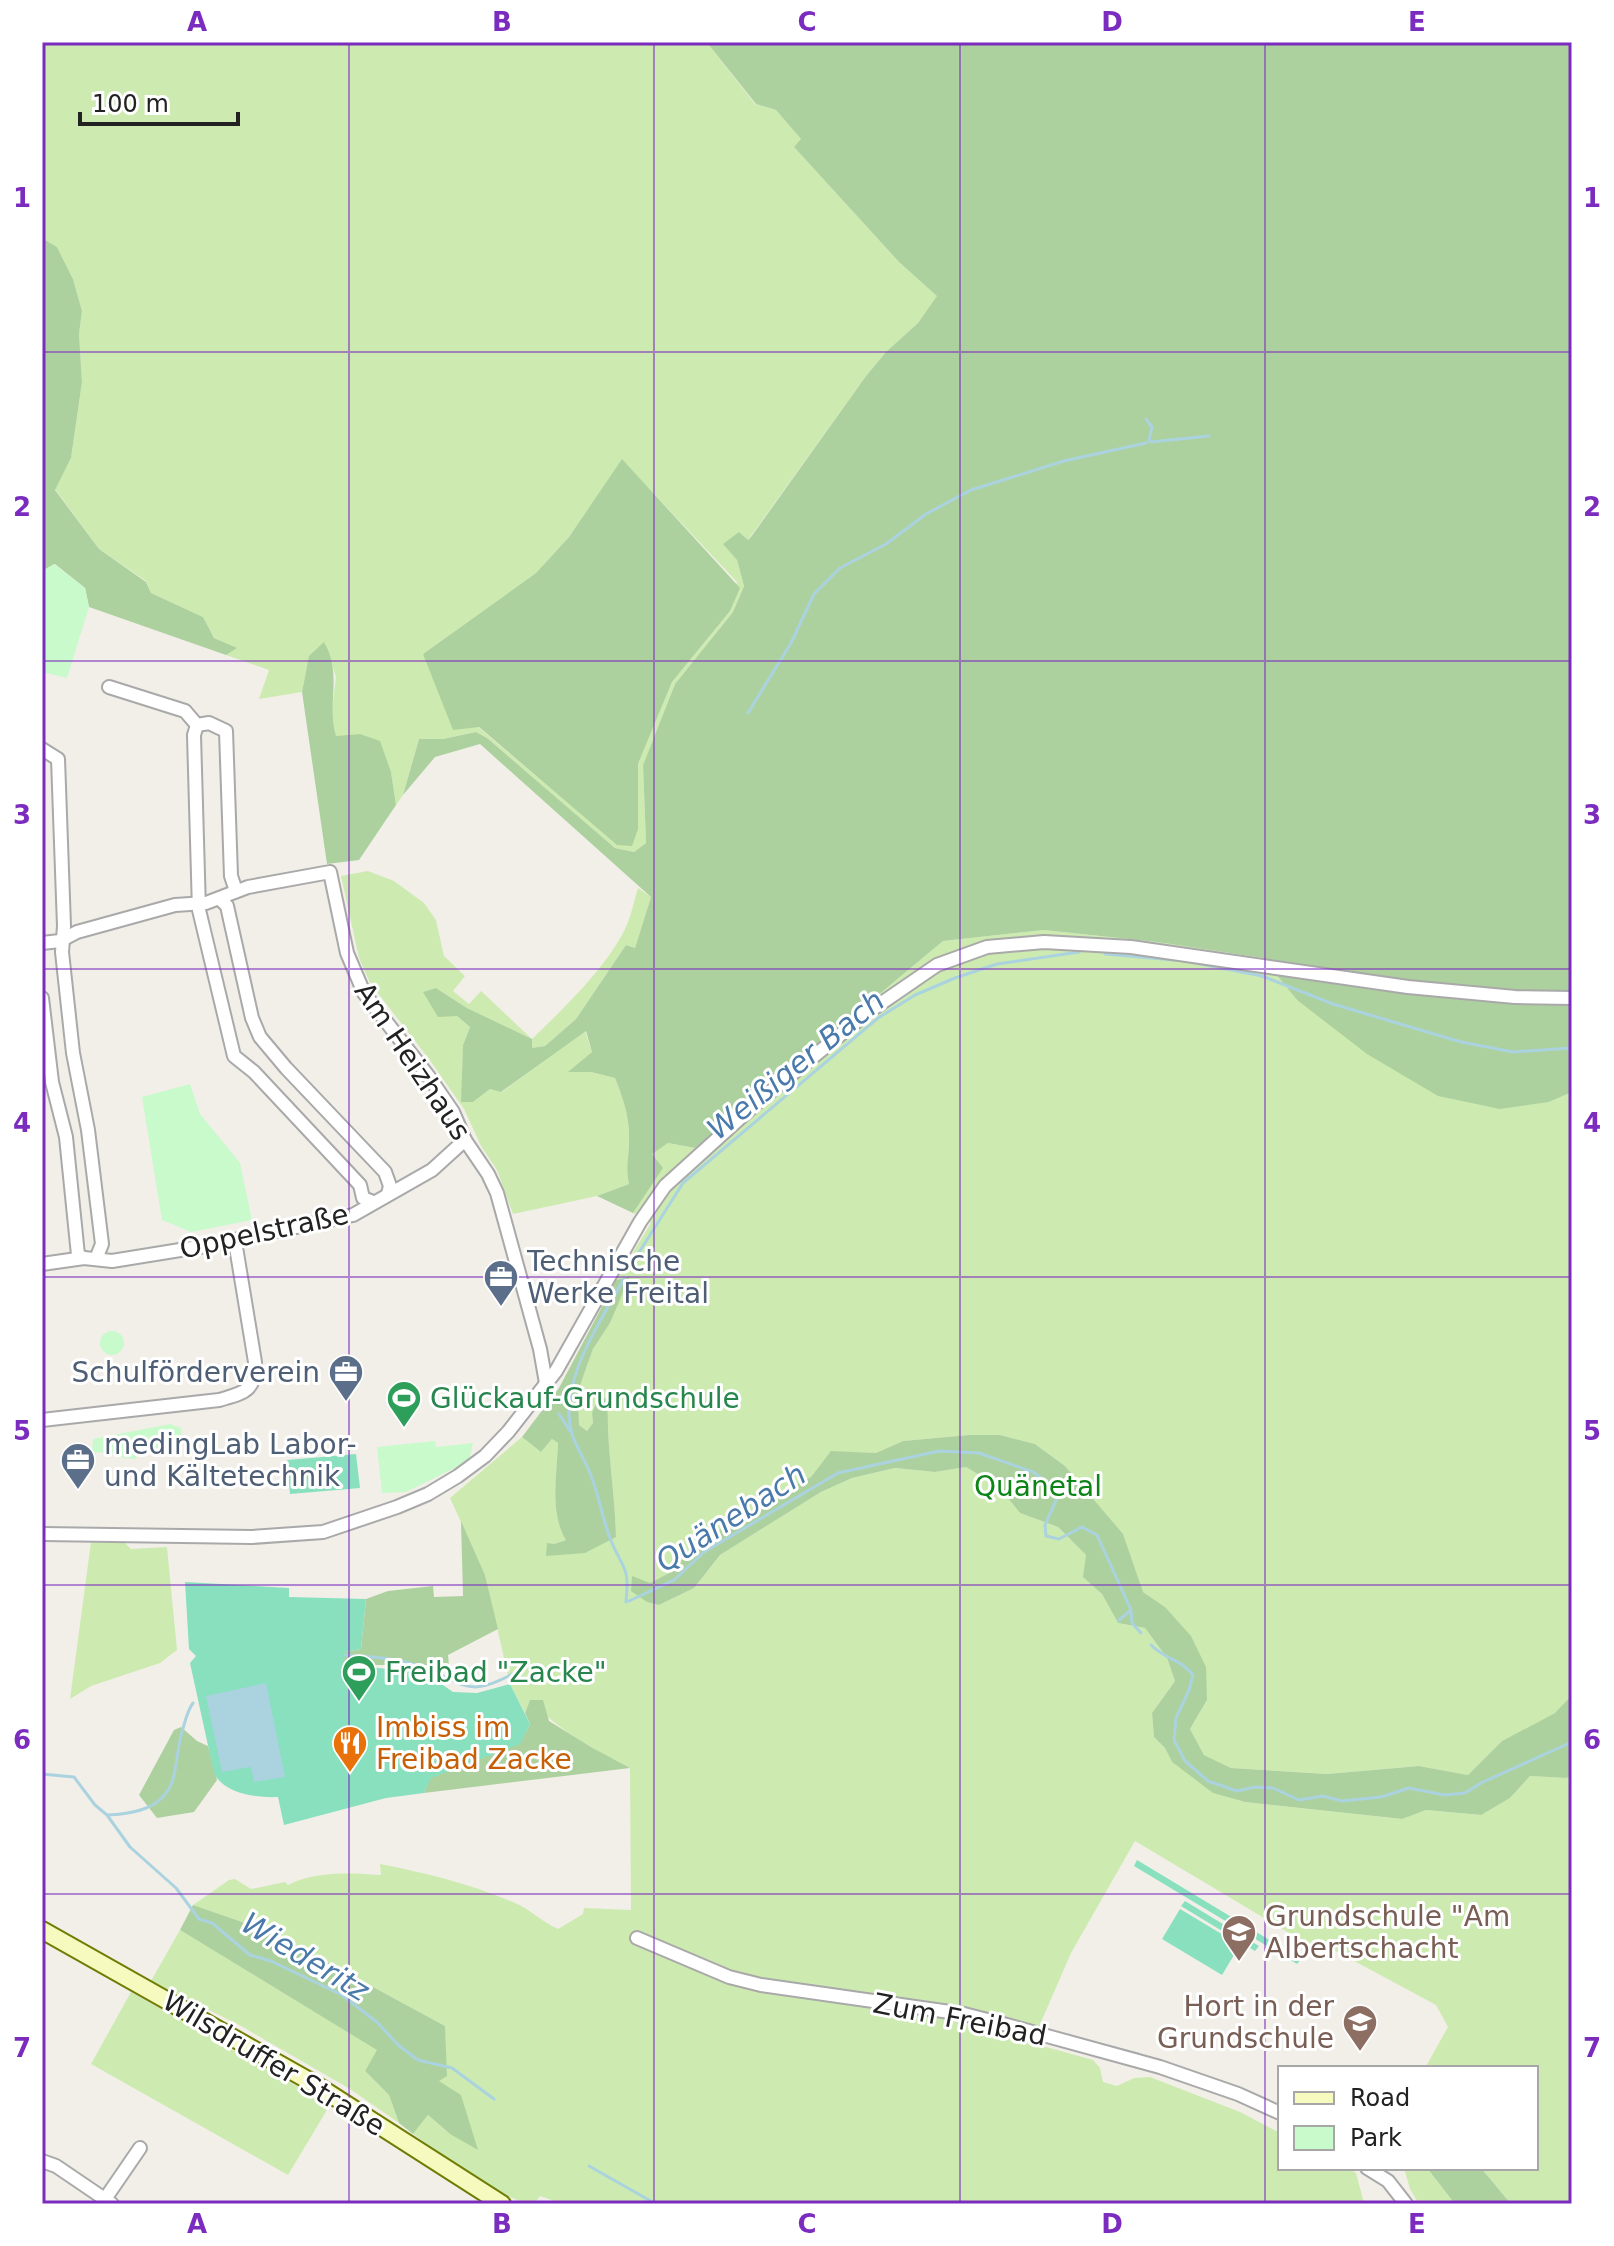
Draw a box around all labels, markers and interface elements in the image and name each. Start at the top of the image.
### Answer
text: A [187,7,207,37]
text: B [492,7,512,37]
text: C [797,7,817,37]
text: D [1101,7,1123,37]
text: E [1408,7,1426,37]
scale bar [80,76,238,126]
text: 100 m [92,90,169,118]
text: 1 [13,183,31,213]
text: 1 [1583,183,1601,213]
text: 2 [13,492,31,522]
text: 2 [1583,492,1601,522]
text: 3 [13,800,31,830]
text: 3 [1583,800,1601,830]
street label: Am Heizhaus [348,976,478,1146]
water label: Weißiger Bach [700,983,891,1147]
text: 4 [13,1108,31,1138]
text: 4 [1583,1108,1601,1138]
street label: Oppelstraße [177,1198,352,1265]
place label: Technische Werke Freital [526,1245,709,1310]
office icon: Technische Werke Freital [482,1258,520,1308]
office icon: Schulförderverein [327,1353,365,1403]
place label: Schulförderverein [72,1356,320,1389]
sports icon: Glückauf-Grundschule [385,1379,423,1429]
place label: Glückauf-Grundschule [430,1382,740,1415]
text: 5 [13,1416,31,1446]
text: 5 [1583,1416,1601,1446]
place label: medingLab Labor- und Kältetechnik [104,1428,357,1493]
office icon: medingLab Labor- und Kältetechnik [59,1441,97,1491]
water label: Quänebach [649,1456,812,1579]
park label: Quänetal [974,1470,1102,1503]
sports icon: Freibad "Zacke" [340,1653,378,1703]
place label: Freibad "Zacke" [385,1656,607,1689]
place label: Imbiss im Freibad Zacke [376,1711,572,1776]
restaurant icon: Imbiss im Freibad Zacke [331,1724,369,1774]
text: 6 [13,1725,31,1755]
text: 6 [1583,1725,1601,1755]
place label: Grundschule "Am Albertschacht [1265,1900,1510,1965]
water label: Wiederitz [235,1905,376,2009]
school or university icon: Grundschule "Am Albertschacht [1220,1913,1258,1963]
street label: Wilsdruffer Straße [157,1984,391,2143]
street label: Zum Freibad [870,1987,1049,2052]
place label: Hort in der Grundschule [1157,1990,1334,2055]
school or university icon: Hort in der Grundschule [1341,2003,1379,2053]
text: 7 [13,2033,31,2063]
text: 7 [1583,2033,1601,2063]
legend [1278,2066,1538,2170]
text: Road [1350,2084,1410,2112]
text: Park [1350,2124,1402,2152]
text: A [187,2209,207,2239]
text: B [492,2209,512,2239]
text: C [797,2209,817,2239]
text: D [1101,2209,1123,2239]
text: E [1408,2209,1426,2239]

